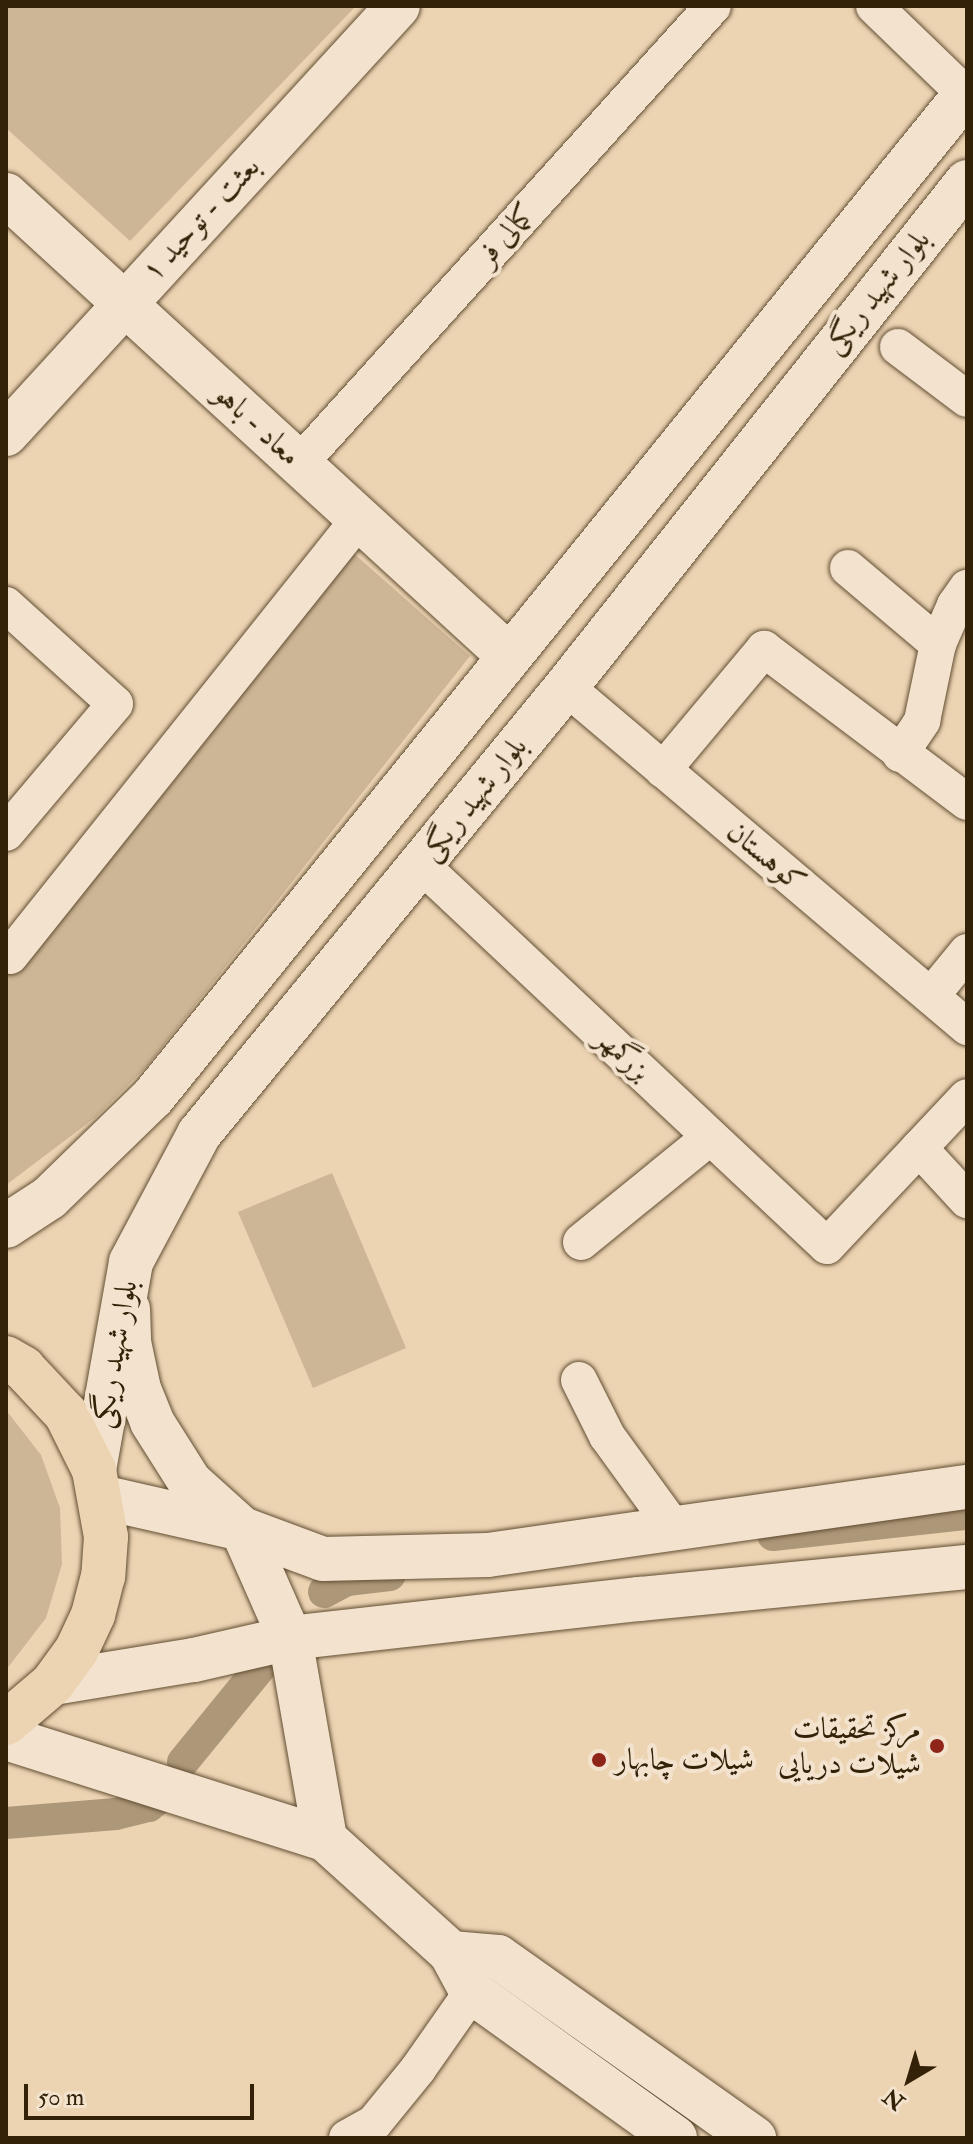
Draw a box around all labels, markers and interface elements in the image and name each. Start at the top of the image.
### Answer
street label: بعثت - توحید ۱ [134,149,268,289]
street label: کمالی فر [469,197,543,273]
street label: بلوار شهید ریگی [816,223,938,361]
street label: معاد - باهو [206,376,308,474]
street label: بلوار شهید ریگی [413,730,535,868]
street label: کوهستان [719,814,813,900]
street label: بزرگمهر [588,1021,658,1089]
street label: بلوار شهید ریگی [84,1277,146,1431]
place label: مرکز تحقیقات شیلات دریایی [778,1711,921,1782]
marker: مرکز تحقیقات شیلات دریایی [928,1737,946,1755]
place label: شیلات چابهار [615,1742,754,1778]
marker: شیلات چابهار [590,1751,608,1769]
north arrow [869,2040,949,2120]
scale bar [28,2068,258,2118]
text: 50 m [38,2082,84,2113]
text: N [878,2082,911,2116]

